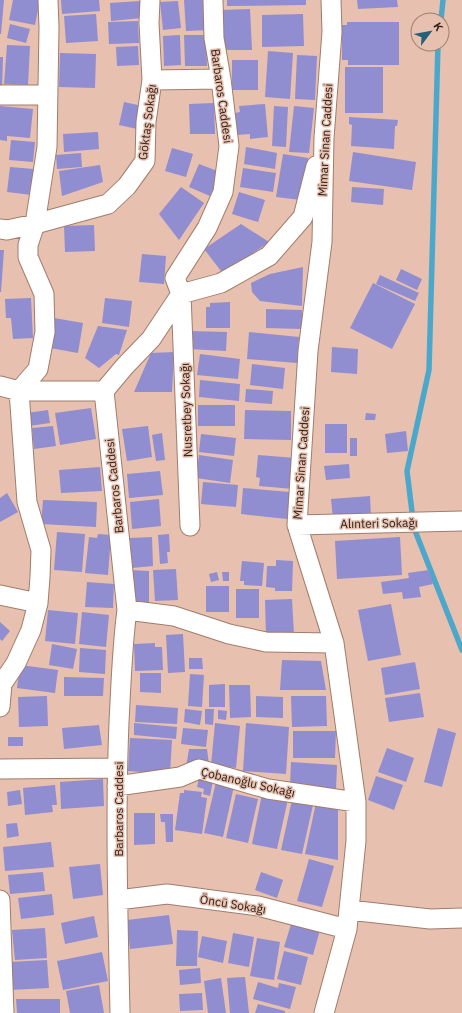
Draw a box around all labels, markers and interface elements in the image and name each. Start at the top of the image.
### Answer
north arrow [410,12,450,52]
text: K [431,20,447,34]
street label: Barbaros Caddesi [208,48,236,144]
street label: Göktaş Sokağı [135,83,159,161]
street label: Mimar Sinan Caddesi [315,83,335,197]
street label: Nusretbey Sokağı [177,363,195,457]
street label: Mimar Sinan Caddesi [290,406,312,520]
street label: Barbaros Caddesi [102,438,126,534]
street label: Alınteri Sokağı [340,515,418,531]
street label: Barbaros Caddesi [111,762,126,856]
street label: Çobanoğlu Sokağı [199,764,297,800]
street label: Öncü Sokağı [199,891,267,917]

